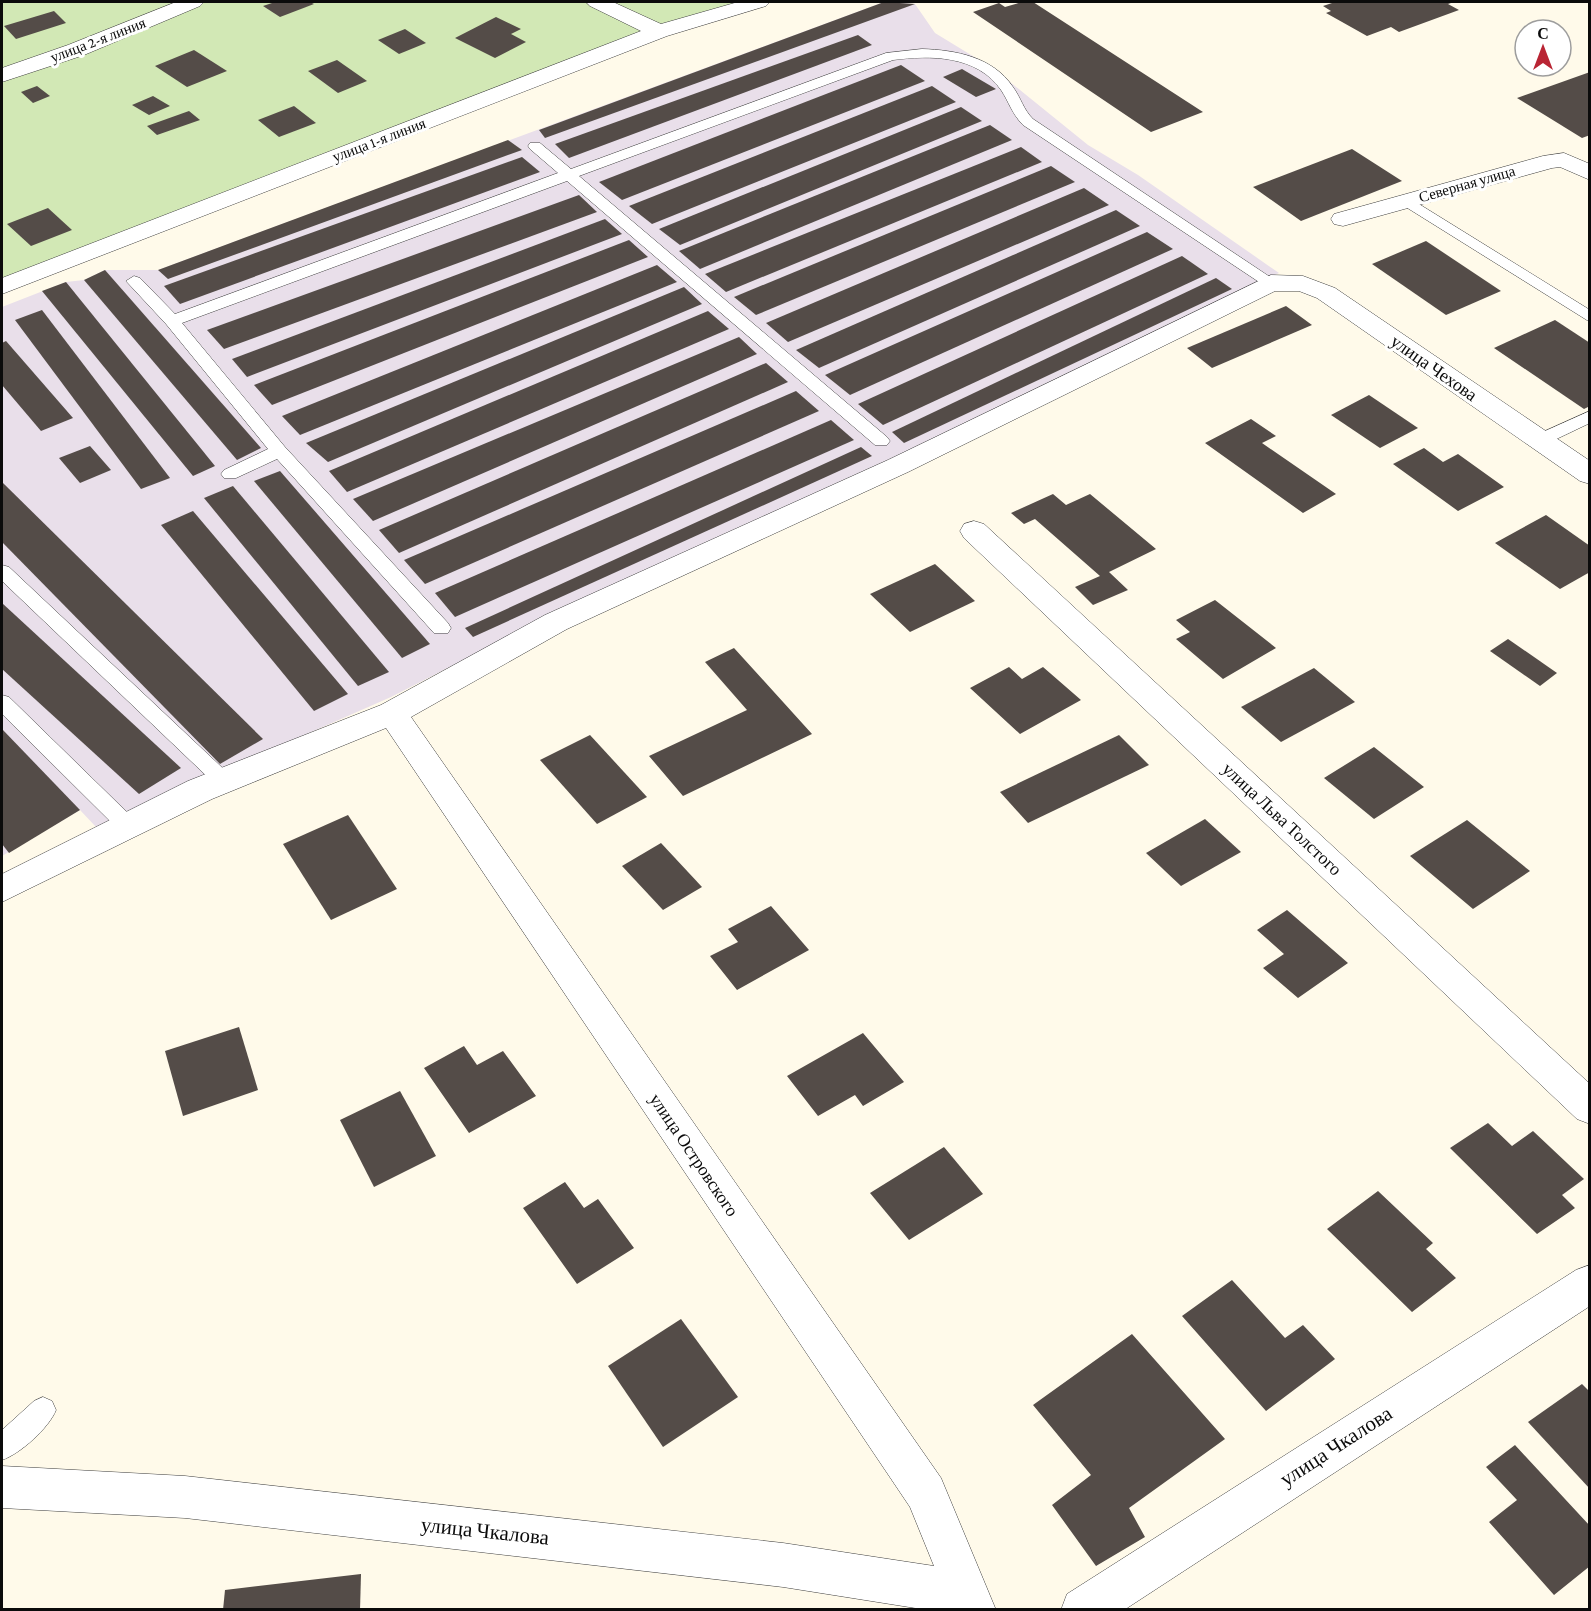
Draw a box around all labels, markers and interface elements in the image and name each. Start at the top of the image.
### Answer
street label: улица 2-я линия [48,14,148,66]
north arrow [1513,18,1573,78]
text: С [1537,25,1549,42]
street label: улица 1-я линия [330,115,428,165]
street label: Северная улица [1417,163,1517,205]
street label: улица Чехова [1387,331,1481,405]
street label: улица Льва Толстого [1218,759,1346,879]
street label: улица Островского [645,1090,743,1220]
street label: улица Чкалова [1275,1401,1397,1491]
street label: улица Чкалова [420,1512,551,1550]

